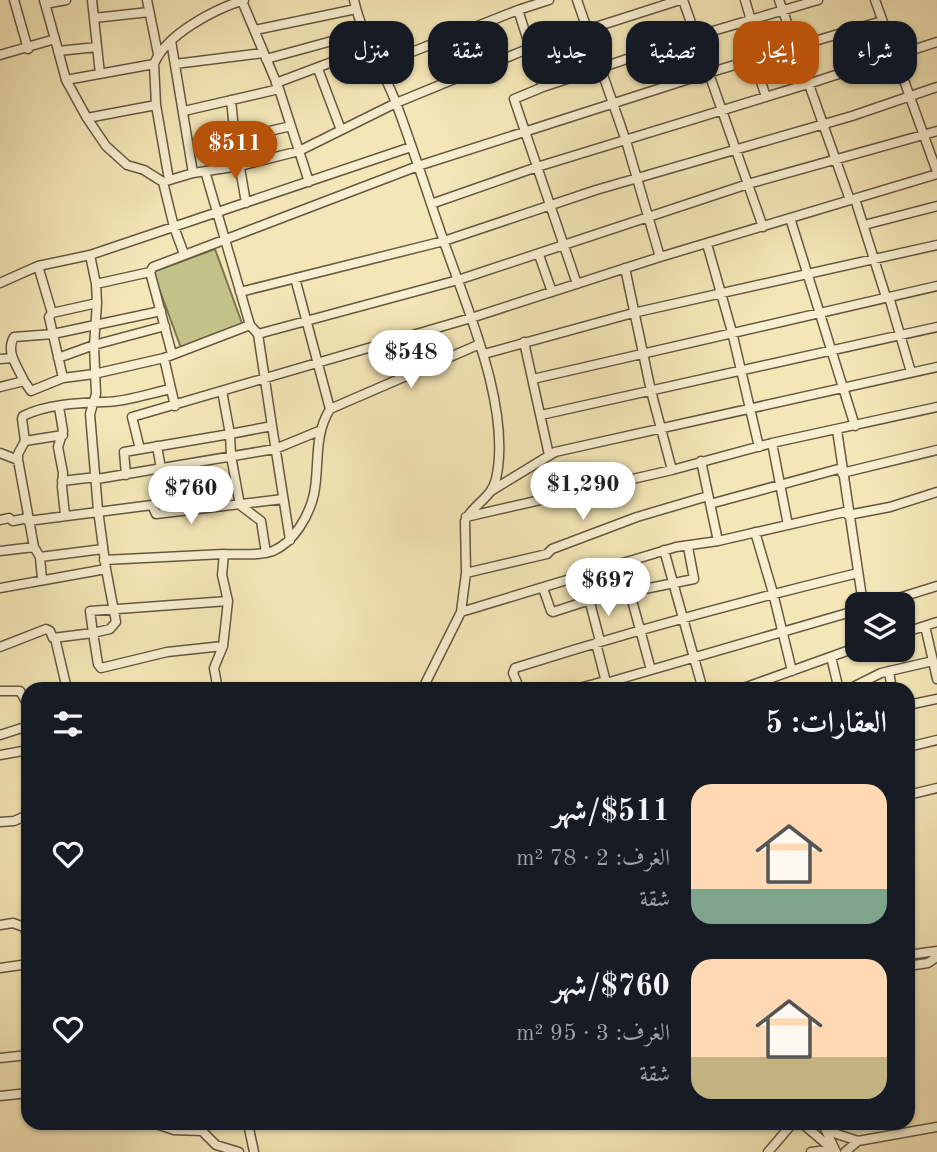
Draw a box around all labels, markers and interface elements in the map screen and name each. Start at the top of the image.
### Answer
chip: منزل [329,21,414,84]
chip: شقة [428,21,508,84]
chip: جديد [522,21,612,84]
chip: تصفية [626,21,719,84]
chip: إيجار [733,21,819,84]
chip: شراء [833,21,917,84]
pin: $511 [194,122,276,181]
text: $511 [208,132,262,155]
pin: $548 [370,330,452,390]
text: $548 [384,341,438,364]
pin: $1,290 [526,462,640,522]
pin: $760 [150,466,232,526]
text: $1,290 [546,473,620,496]
text: $760 [164,477,218,500]
pin: $697 [567,558,649,618]
text: $697 [581,569,635,592]
map controls [845,592,915,662]
button: layers [845,592,915,662]
icon: filters [49,705,87,743]
text: العقارات: 5 [766,709,887,739]
text: $511/شهر [552,797,670,827]
icon: home [747,812,831,896]
icon: heart [49,835,87,873]
text: الغرف: 2 · 78 m² [516,847,670,870]
text: شقة [640,888,670,911]
text: $760/شهر [552,972,670,1002]
icon: home [747,987,831,1071]
icon: heart [49,1010,87,1048]
text: الغرف: 3 · 95 m² [516,1022,670,1045]
text: شقة [640,1063,670,1086]

